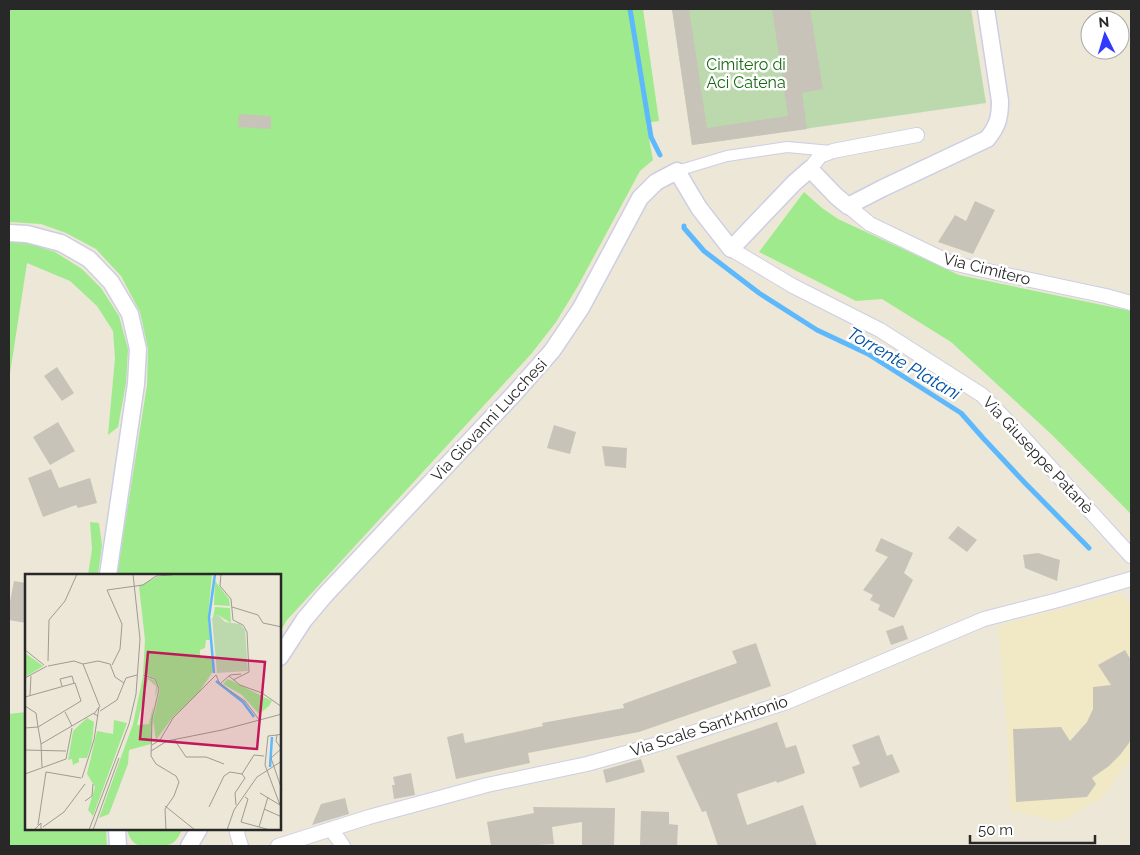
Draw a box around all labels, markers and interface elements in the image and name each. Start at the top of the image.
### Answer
north arrow [1080,10,1130,60]
text: N [1098,14,1110,30]
park label: Cimitero di Aci Catena [706,55,786,92]
street label: Via Cimitero [941,249,1033,289]
water label: Torrente Platani [844,322,965,404]
street label: Via Giovanni Lucchesi [427,355,551,485]
street label: Via Giuseppe Patanè [979,392,1097,518]
inset map [25,574,281,830]
street label: Via Scale Sant'Antonio [628,692,790,760]
scale bar [970,812,1095,844]
text: 50 m [978,821,1013,839]

